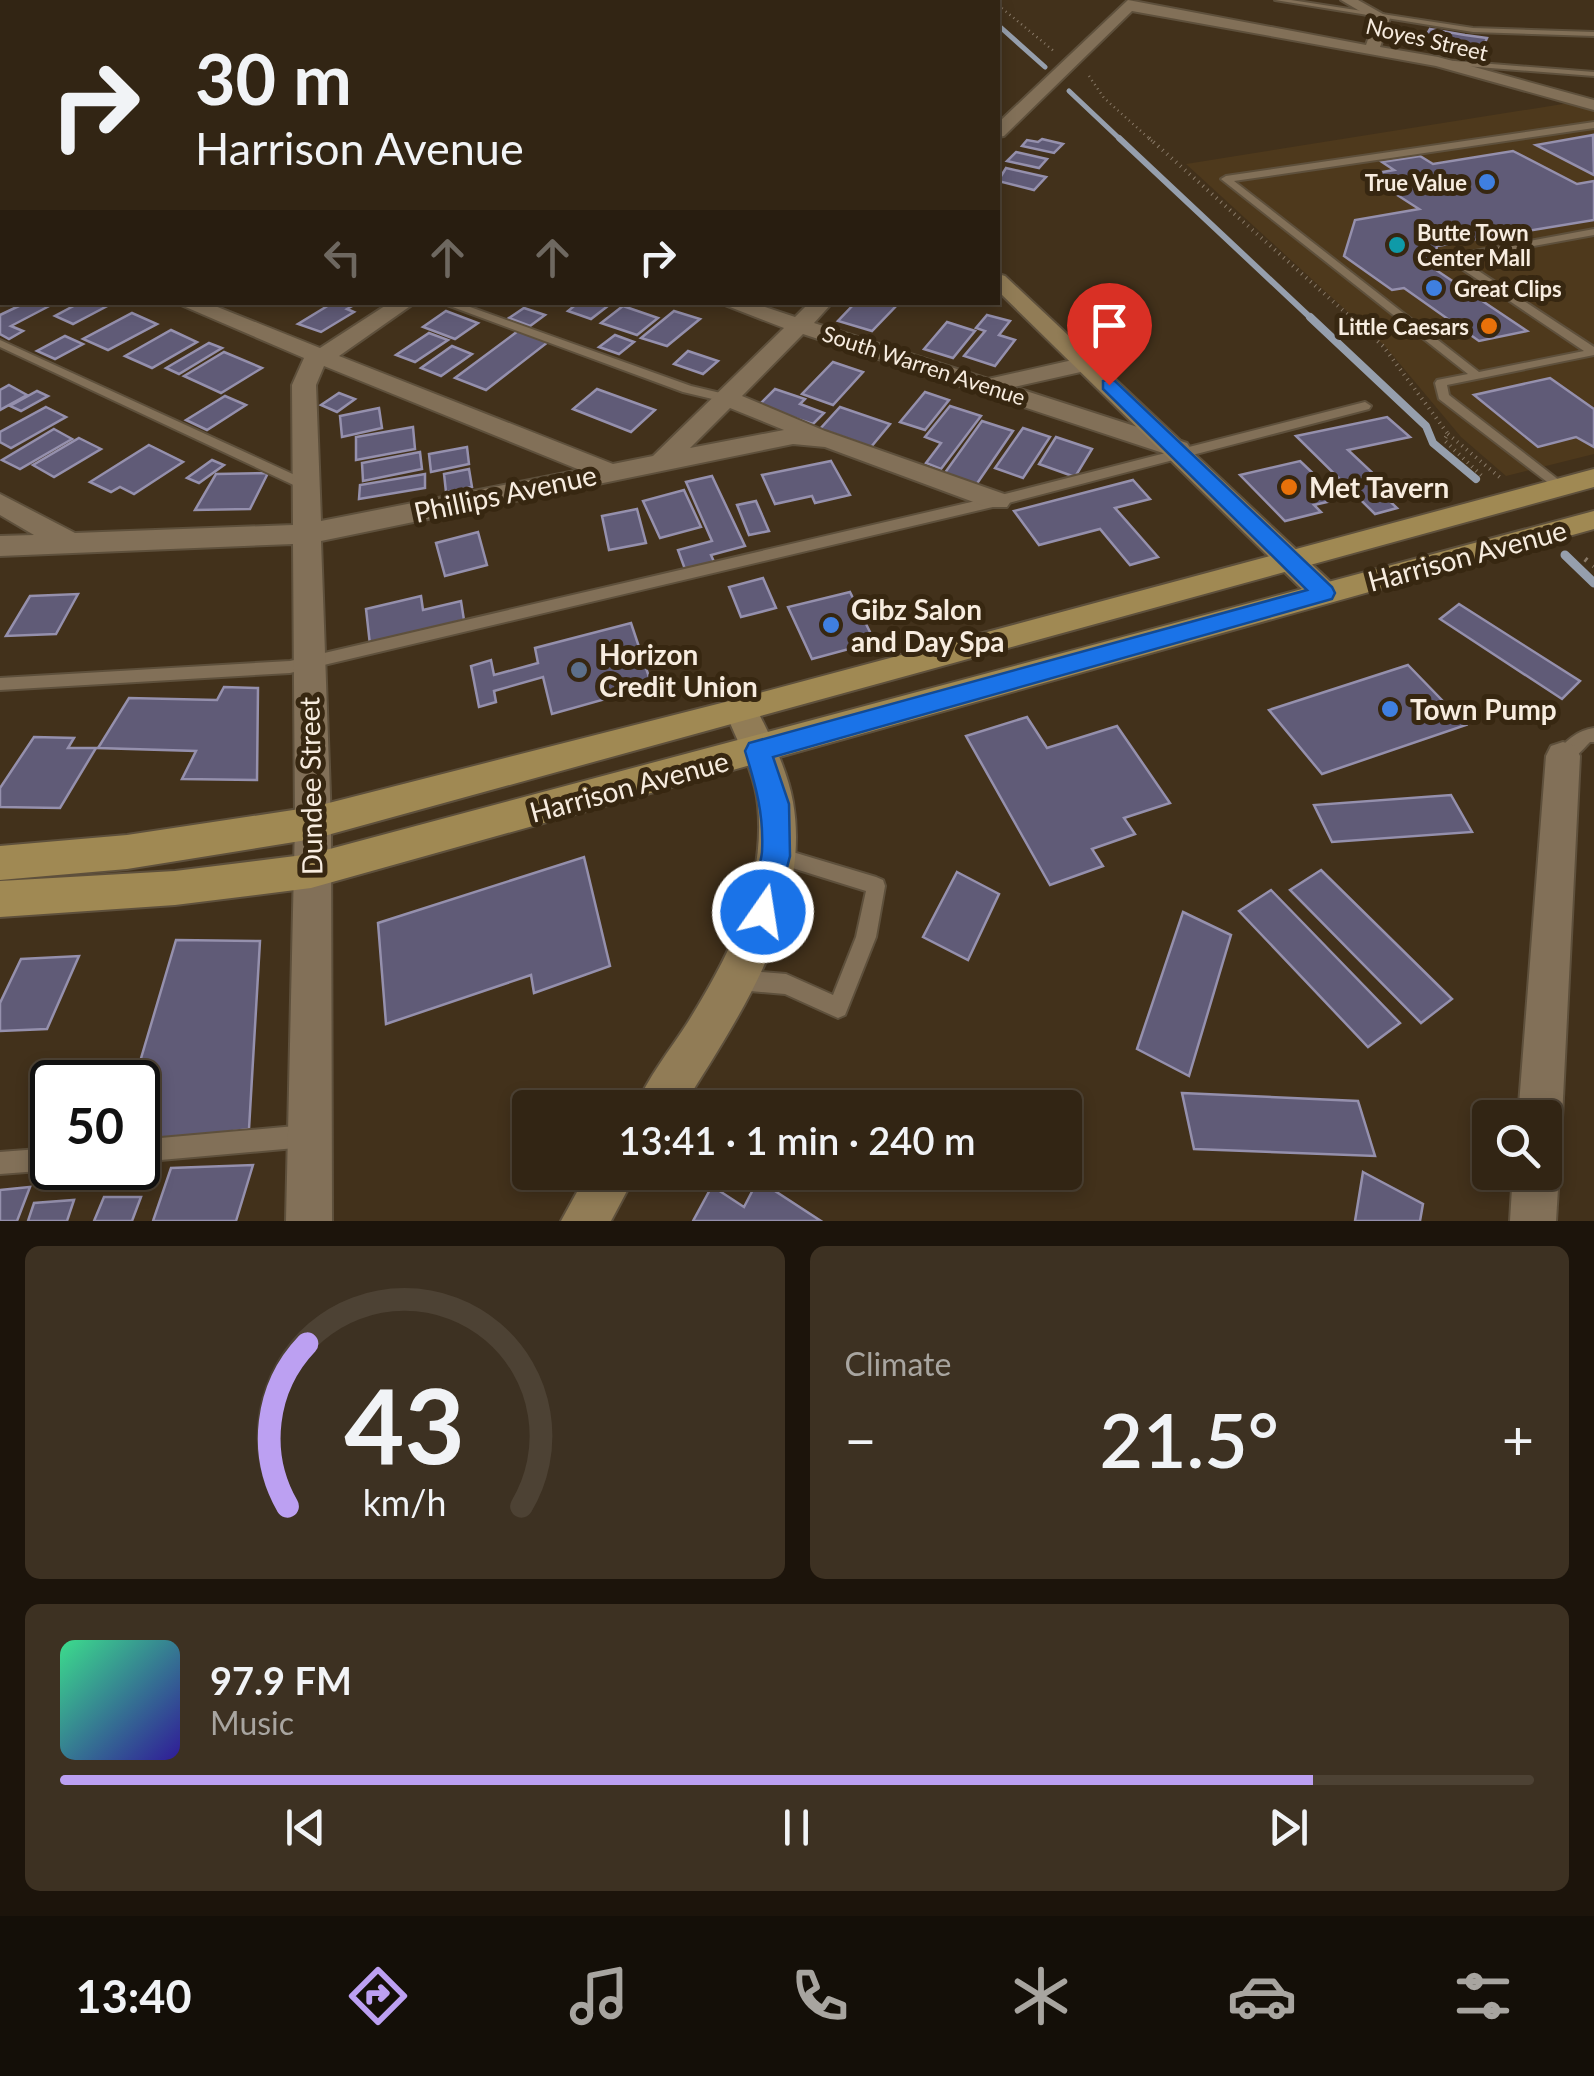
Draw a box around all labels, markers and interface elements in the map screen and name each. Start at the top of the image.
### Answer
street label: Noyes Street [1363,12,1491,66]
text: 30 m [195,36,352,120]
icon: right [30,40,160,170]
text: Harrison Avenue [195,121,524,175]
place label: True Value [1365,169,1467,196]
marker: True Value [1476,171,1498,193]
place label: Butte Town Center Mall [1417,219,1531,271]
icon: left [315,230,370,285]
icon: ahead [420,230,475,285]
icon: ahead [525,230,580,285]
icon: right [630,230,685,285]
marker: Butte Town Center Mall [1386,234,1408,256]
place label: Great Clips [1454,275,1562,302]
marker: Great Clips [1423,277,1445,299]
pin [1067,283,1152,386]
icon: arrive [1082,298,1137,353]
place label: Little Caesars [1338,313,1469,340]
marker: Little Caesars [1478,315,1500,337]
street label: South Warren Avenue [819,319,1029,411]
street label: Phillips Avenue [411,457,599,529]
place label: Met Tavern [1309,470,1449,504]
marker: Met Tavern [1278,476,1300,498]
street label: Harrison Avenue [1364,512,1570,598]
place label: Gibz Salon and Day Spa [851,592,1005,658]
marker: Gibz Salon and Day Spa [820,614,842,636]
place label: Horizon Credit Union [599,637,758,703]
marker: Horizon Credit Union [568,659,590,681]
place label: Town Pump [1410,692,1557,726]
street label: Dundee Street [291,696,329,876]
marker: Town Pump [1379,698,1401,720]
street label: Harrison Avenue [526,743,732,829]
position arrow [711,860,815,964]
speed limit sign: 50 [30,1060,160,1190]
map controls [1472,1100,1562,1190]
button: search [1472,1100,1562,1190]
text: 13:41 · 1 min · 240 m [619,1117,975,1163]
text: Climate [845,1344,951,1383]
text: 43 [344,1361,465,1486]
text: 21.5° [1100,1394,1279,1484]
text: − [845,1406,876,1472]
text: + [1502,1406,1534,1472]
text: km/h [363,1481,447,1524]
text: 97.9 FM [210,1657,352,1703]
text: Music [210,1703,294,1742]
icon: previous [278,1800,333,1855]
icon: pause [769,1800,824,1855]
icon: next [1261,1800,1316,1855]
icon: directions [343,1961,413,2031]
icon: music [564,1961,634,2031]
icon: phone [785,1961,855,2031]
icon: climate [1006,1961,1076,2031]
icon: car [1227,1961,1297,2031]
icon: filters [1448,1961,1518,2031]
text: 13:40 [76,1969,192,2023]

